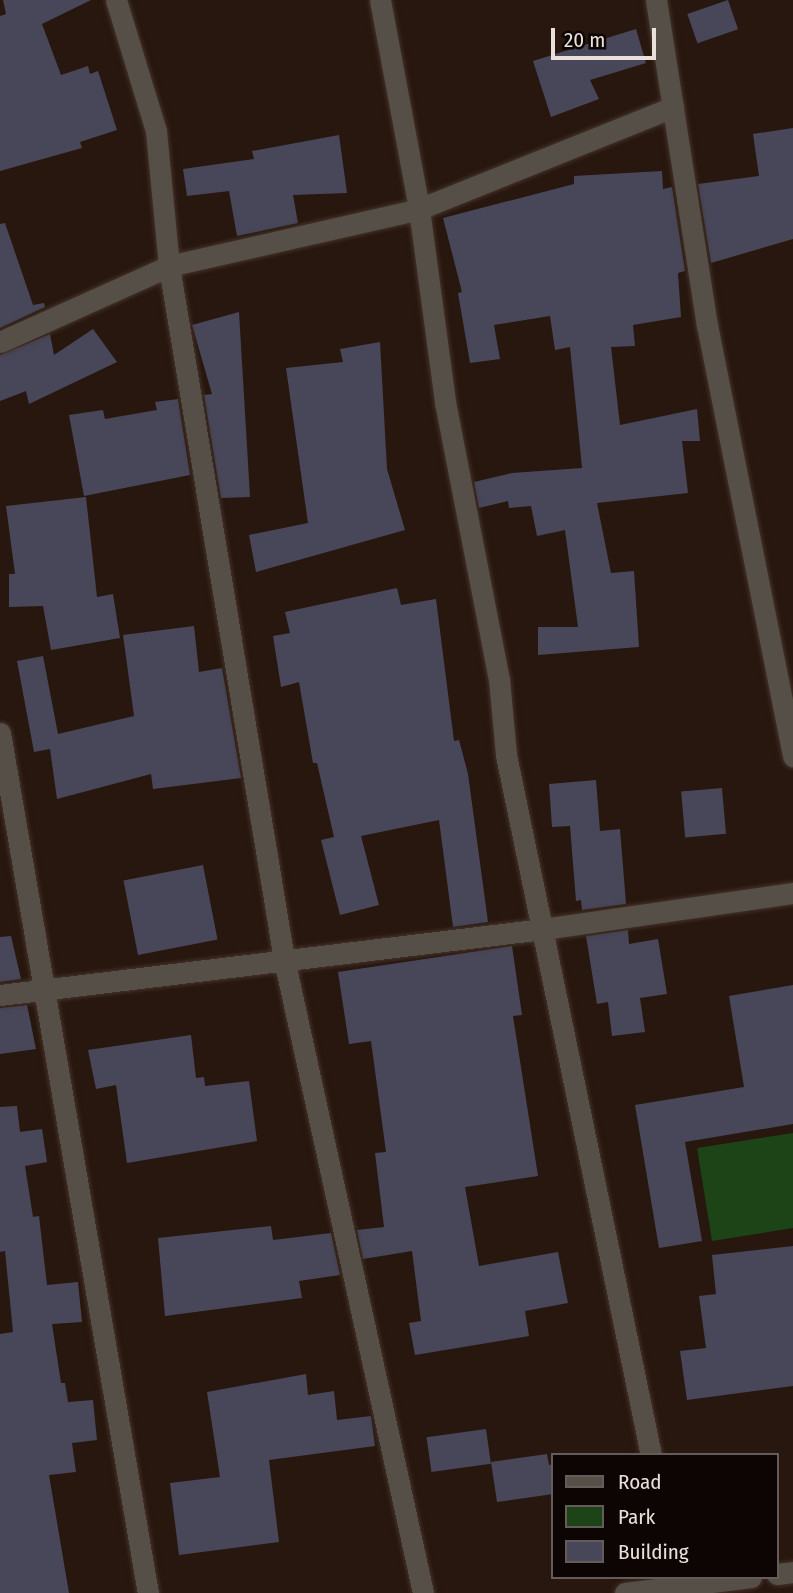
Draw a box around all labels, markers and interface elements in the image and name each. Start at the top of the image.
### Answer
scale bar [555,14,660,58]
text: 20 m [564,27,605,53]
legend [552,1453,779,1579]
text: Road [618,1469,662,1495]
text: Park [618,1504,655,1530]
text: Building [618,1539,689,1565]

